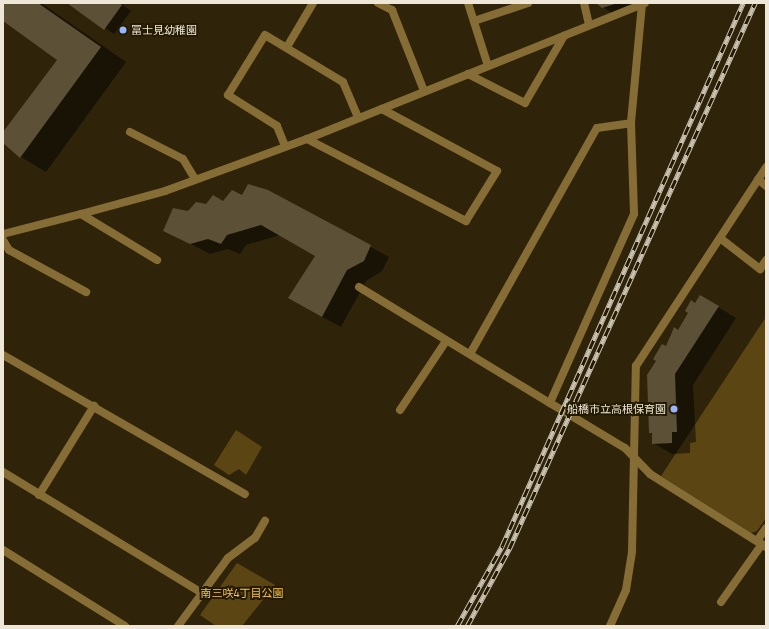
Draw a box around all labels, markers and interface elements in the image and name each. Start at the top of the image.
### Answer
place label: 冨士見幼稚園 [131,23,197,37]
marker: 冨士見幼稚園 [118,25,128,35]
place label: 船橋市立高根保育園 [567,402,666,416]
marker: 船橋市立高根保育園 [669,404,679,414]
park label: 南三咲4丁目公園 [200,586,284,600]

